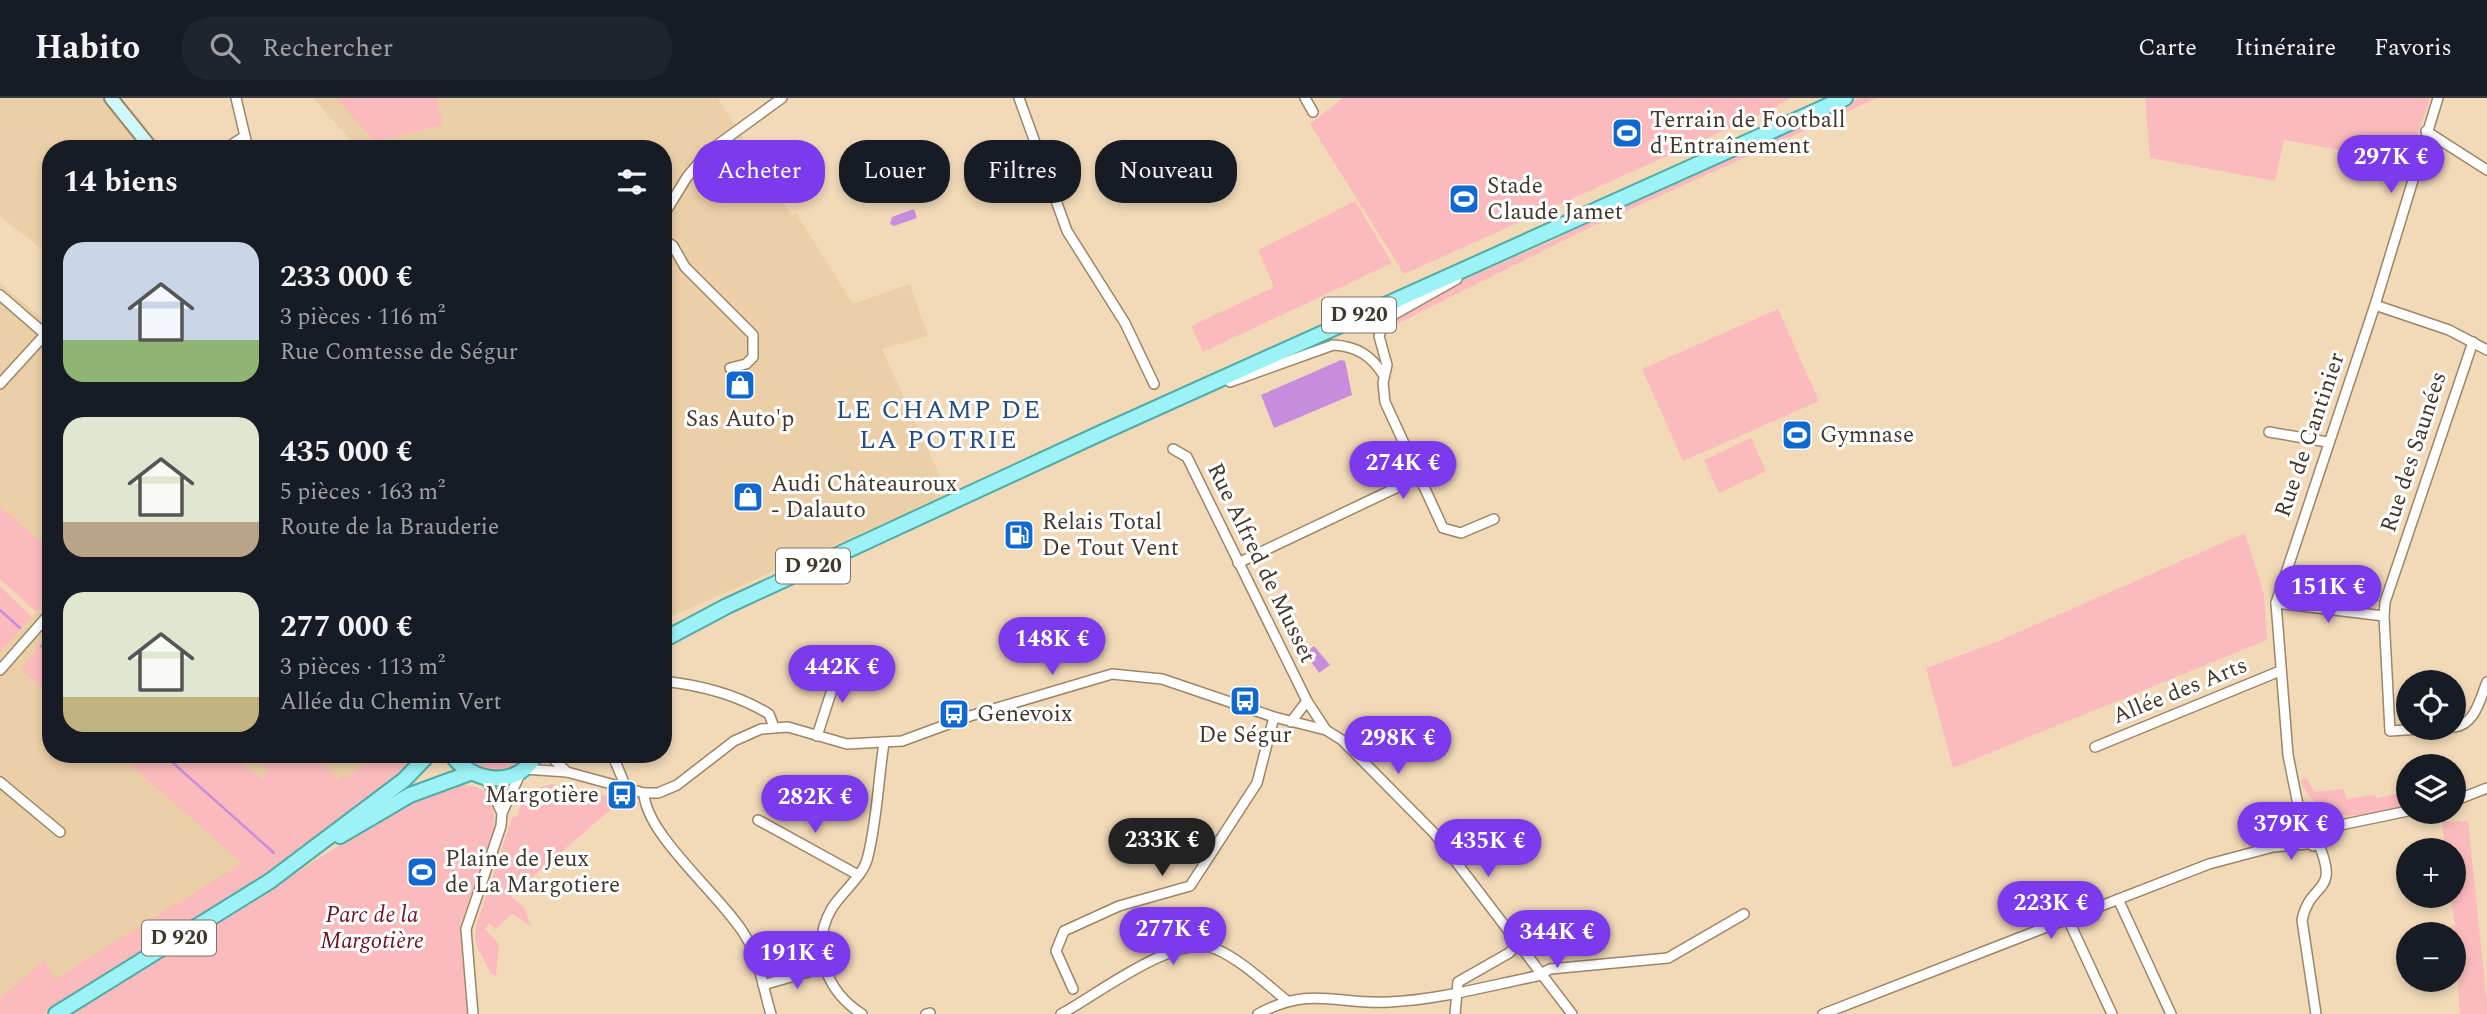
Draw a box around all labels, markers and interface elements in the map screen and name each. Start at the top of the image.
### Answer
search box [182,17,672,80]
text: Habito [35,23,140,73]
text: Rechercher [262,28,393,68]
icon: search [206,29,244,67]
text: Carte [2138,30,2197,66]
text: Itinéraire [2235,30,2336,66]
text: Favoris [2374,30,2452,66]
place label: Terrain de Football d'Entraînement [1650,103,1845,164]
sports icon: Terrain de Football d'Entraînement [1610,116,1644,150]
pin: 297K € [2334,136,2448,195]
chip: Acheter [693,140,825,203]
chip: Louer [839,140,950,203]
chip: Filtres [964,140,1081,203]
chip: Nouveau [1095,140,1237,203]
text: 297K € [2353,140,2429,175]
text: 14 biens [63,159,178,205]
icon: filters [613,163,651,201]
place label: Stade Claude Jamet [1487,169,1623,230]
sports icon: Stade Claude Jamet [1447,182,1481,216]
text: 233 000 € [280,254,413,300]
icon: home [119,270,203,354]
road number: D 920 [1322,298,1396,332]
text: 3 pièces · 116 m² [280,300,445,335]
text: Rue Comtesse de Ségur [280,335,518,370]
street label: Rue de Cantinier [2265,348,2355,522]
street label: Rue des Saunées [2372,367,2456,537]
shop icon: Sas Auto'p [723,368,757,402]
district label: LE CHAMP DE LA POTRIE [836,390,1042,460]
place label: Sas Auto'p [686,402,794,437]
sports icon: Gymnase [1780,418,1814,452]
place label: Gymnase [1820,418,1914,453]
text: 435 000 € [280,429,413,475]
pin: 274K € [1346,442,1460,501]
icon: home [119,445,203,529]
text: 274K € [1365,446,1441,481]
street label: Rue Alfred de Musset [1197,457,1325,669]
place label: Audi Châteauroux - Dalauto [771,467,957,528]
text: 5 pièces · 163 m² [280,475,445,510]
shop icon: Audi Châteauroux - Dalauto [731,480,765,514]
place label: Relais Total De Tout Vent [1042,505,1179,566]
text: Route de la Brauderie [280,510,499,545]
fuel station icon: Relais Total De Tout Vent [1002,518,1036,552]
road number: D 920 [776,548,850,584]
pin: 151K € [2271,566,2385,625]
text: 151K € [2290,570,2366,605]
text: 277 000 € [280,604,413,650]
pin: 148K € [995,618,1109,677]
icon: home [119,620,203,704]
text: 148K € [1014,622,1090,657]
pin: 442K € [785,646,899,705]
street label: Allée des Arts [2107,648,2253,734]
text: 3 pièces · 113 m² [280,650,445,685]
text: 442K € [804,650,880,685]
map controls [2396,670,2466,992]
button: locate [2396,670,2466,740]
bus stop icon: De Ségur [1228,684,1262,718]
text: Allée du Chemin Vert [280,685,502,720]
bus stop icon: Genevoix [937,697,971,731]
place label: Genevoix [977,697,1072,732]
pin: 298K € [1341,716,1455,776]
place label: De Ségur [1198,718,1292,753]
text: 298K € [1360,721,1436,756]
button: layers [2396,754,2466,824]
pin: 282K € [758,776,872,835]
place label: Margotière [485,778,599,813]
bus stop icon: Margotière [605,778,639,812]
text: 282K € [777,780,853,815]
pin: 379K € [2234,802,2348,862]
text: 379K € [2253,807,2329,842]
pin: 233K € [1105,818,1219,878]
pin: 435K € [1431,820,1545,879]
text: 233K € [1124,823,1200,858]
text: 435K € [1450,824,1526,859]
button: + [2396,838,2466,908]
place label: Plaine de Jeux de La Margotiere [445,842,620,903]
sports icon: Plaine de Jeux de La Margotiere [405,855,439,889]
pin: 223K € [1994,882,2108,941]
text: 223K € [2013,886,2089,921]
park label: Parc de la Margotière [320,898,424,959]
pin: 277K € [1116,908,1230,967]
pin: 344K € [1500,910,1614,970]
text: 277K € [1135,912,1211,947]
text: 344K € [1519,915,1595,950]
road number: D 920 [142,920,216,956]
button: − [2396,922,2466,992]
pin: 191K € [740,932,854,991]
text: 191K € [759,936,835,971]

